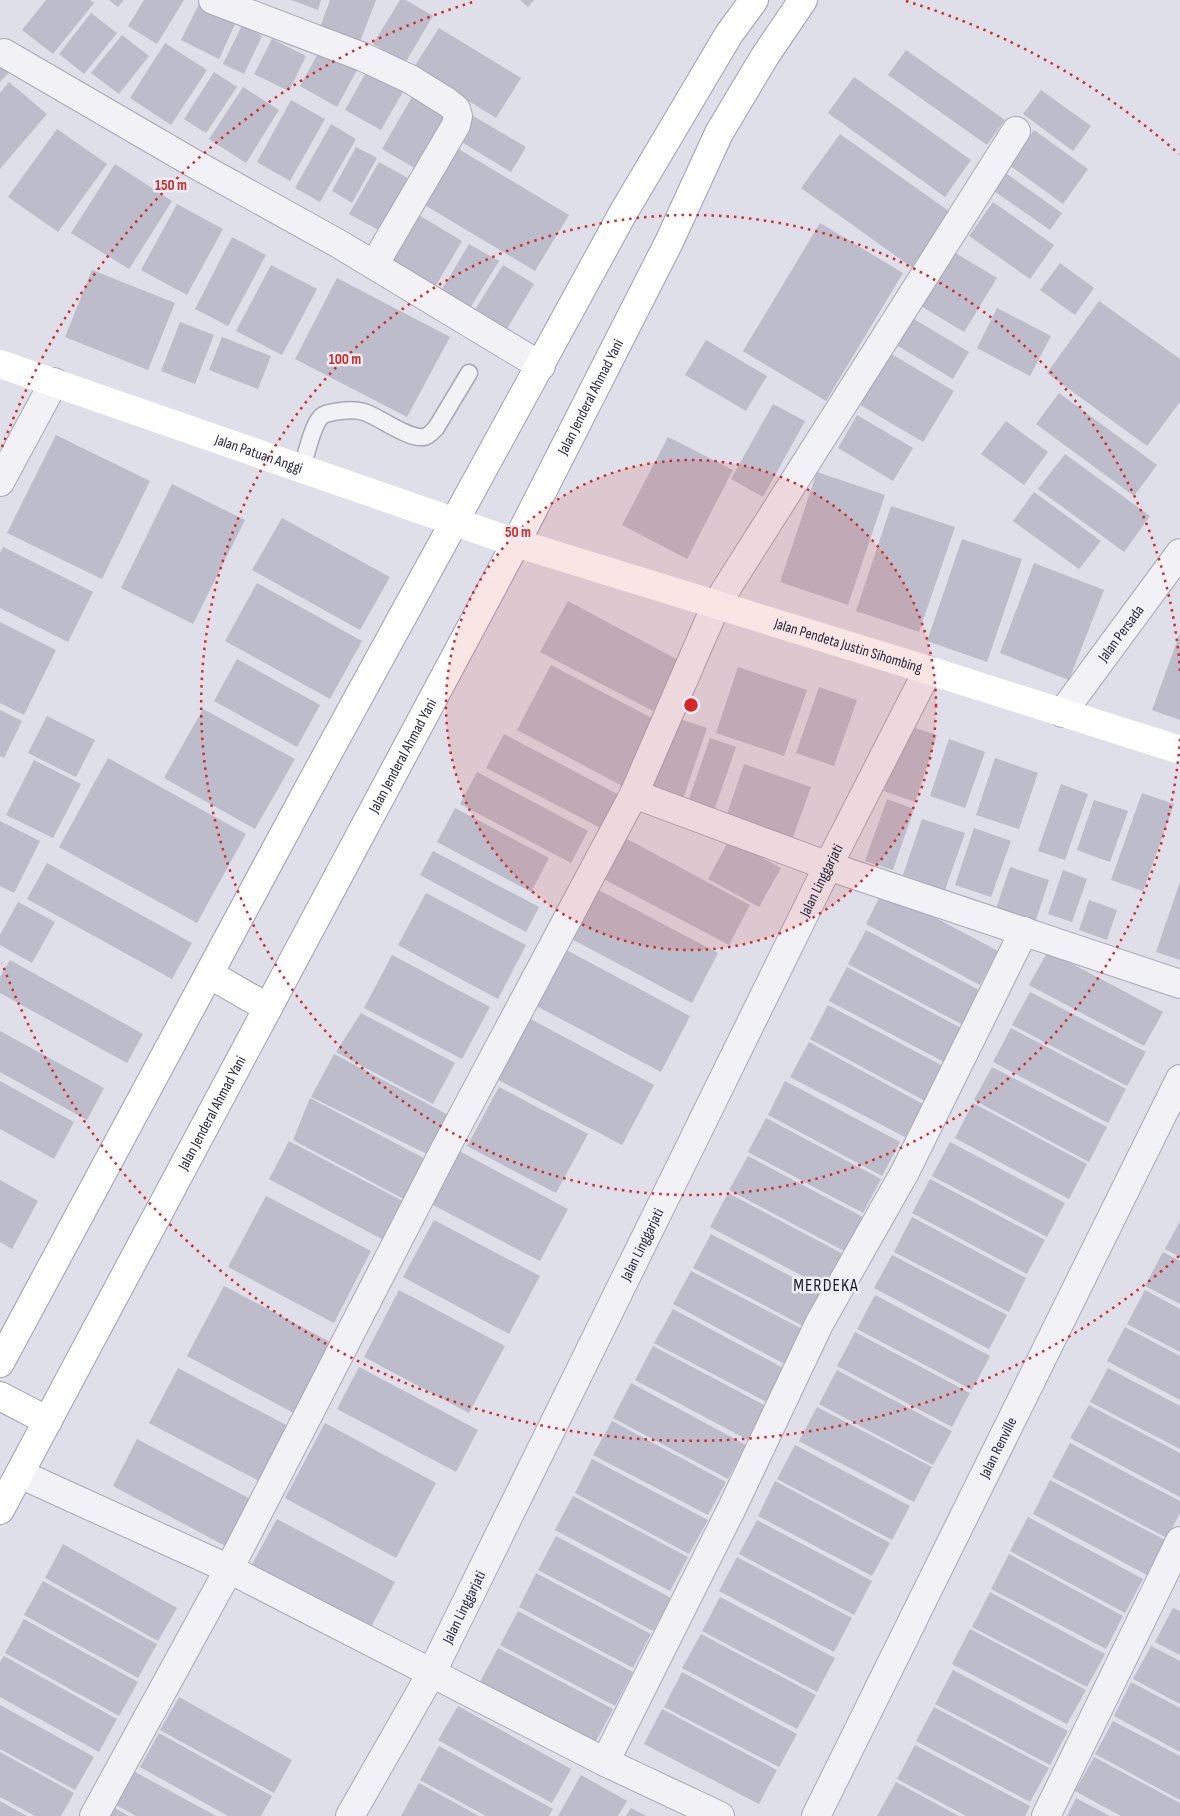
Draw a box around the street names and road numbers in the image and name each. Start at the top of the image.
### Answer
street label: Jalan Jenderal Ahmad Yani [553,336,628,459]
street label: Jalan Patuan Anggi [211,430,305,478]
street label: Jalan Persada [1093,601,1148,667]
street label: Jalan Pendeta Justin Sihombing [771,614,925,678]
street label: Jalan Jenderal Ahmad Yani [364,695,441,817]
street label: Jalan Linggarjati [795,841,848,921]
street label: Jalan Jenderal Ahmad Yani [174,1053,251,1175]
street label: Jalan Linggarjati [616,1205,668,1285]
street label: Jalan Renville [975,1414,1022,1482]
street label: Jalan Linggarjati [438,1568,490,1648]

